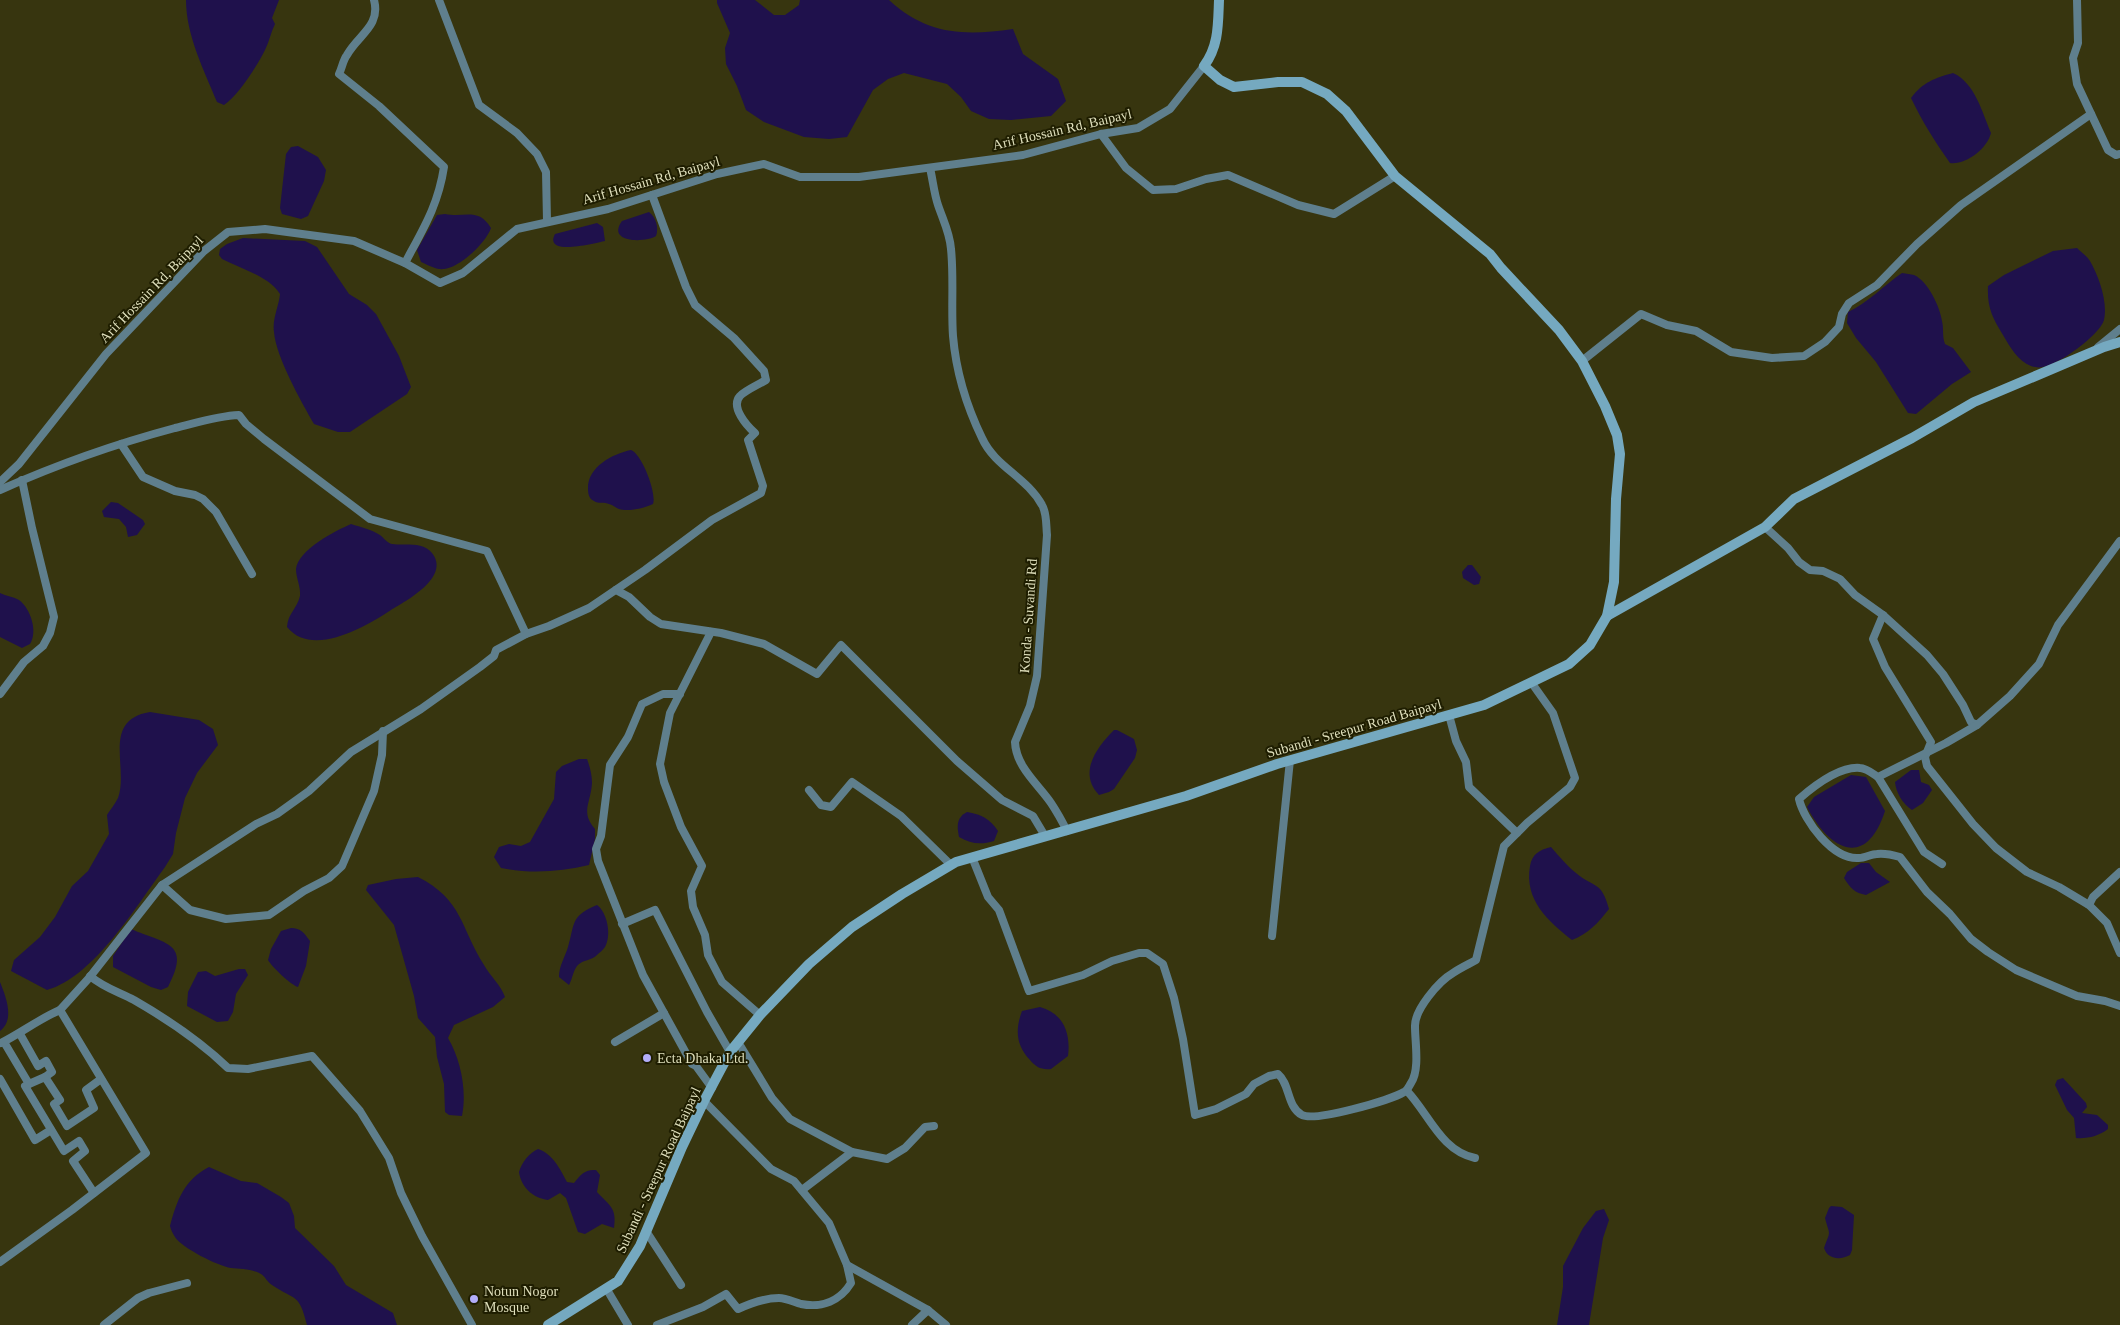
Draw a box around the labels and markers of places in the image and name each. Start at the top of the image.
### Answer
place label: Ecta Dhaka Ltd. [657,1051,748,1066]
marker: Ecta Dhaka Ltd. [641,1052,653,1064]
place label: Notun Nogor Mosque [484,1284,559,1315]
marker: Notun Nogor Mosque [468,1293,480,1305]

